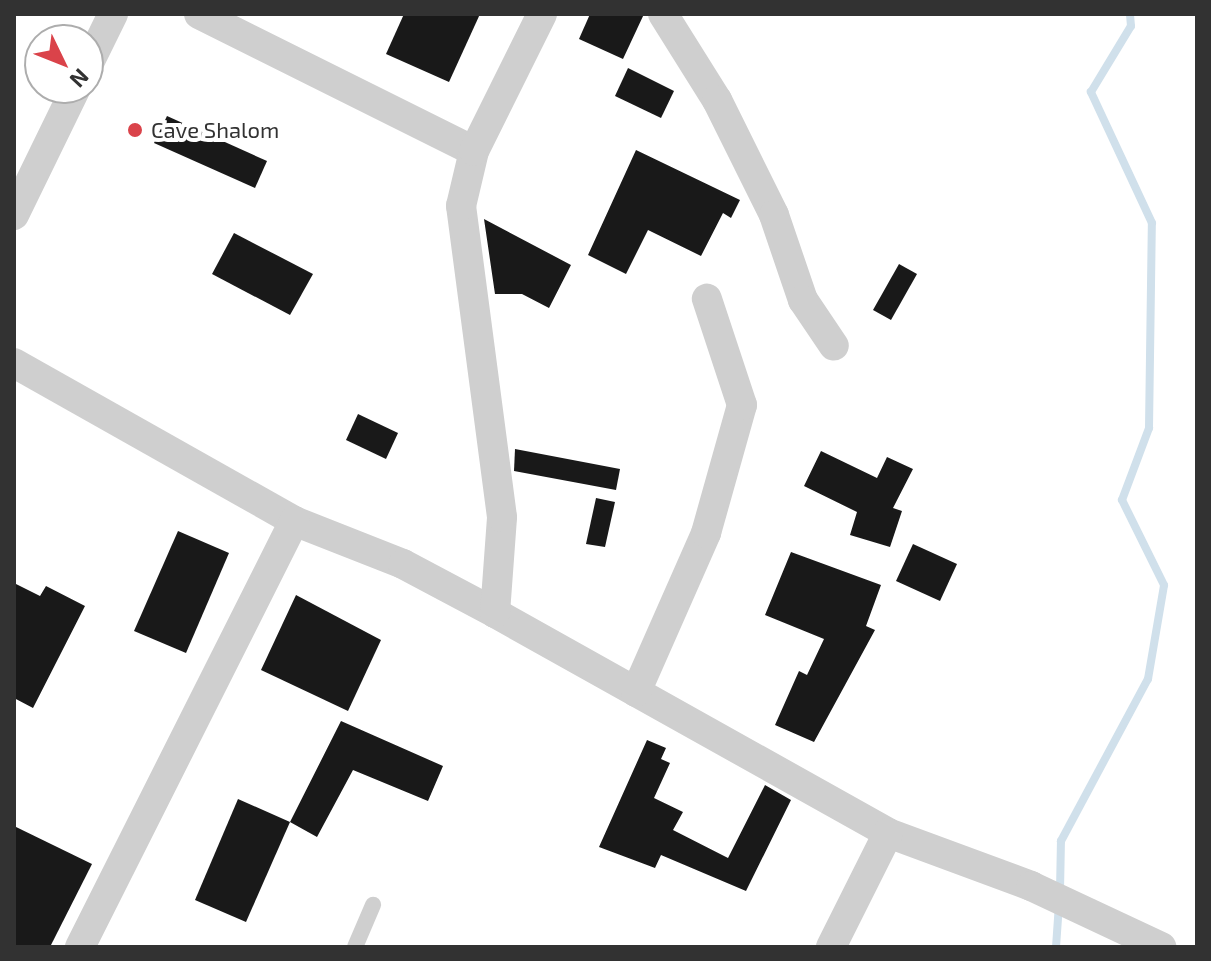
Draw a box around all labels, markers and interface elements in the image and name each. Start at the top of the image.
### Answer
north arrow [24,24,104,104]
text: N [65,64,95,94]
place label: Cave Shalom [151,117,279,143]
marker: Cave Shalom [126,121,144,139]

